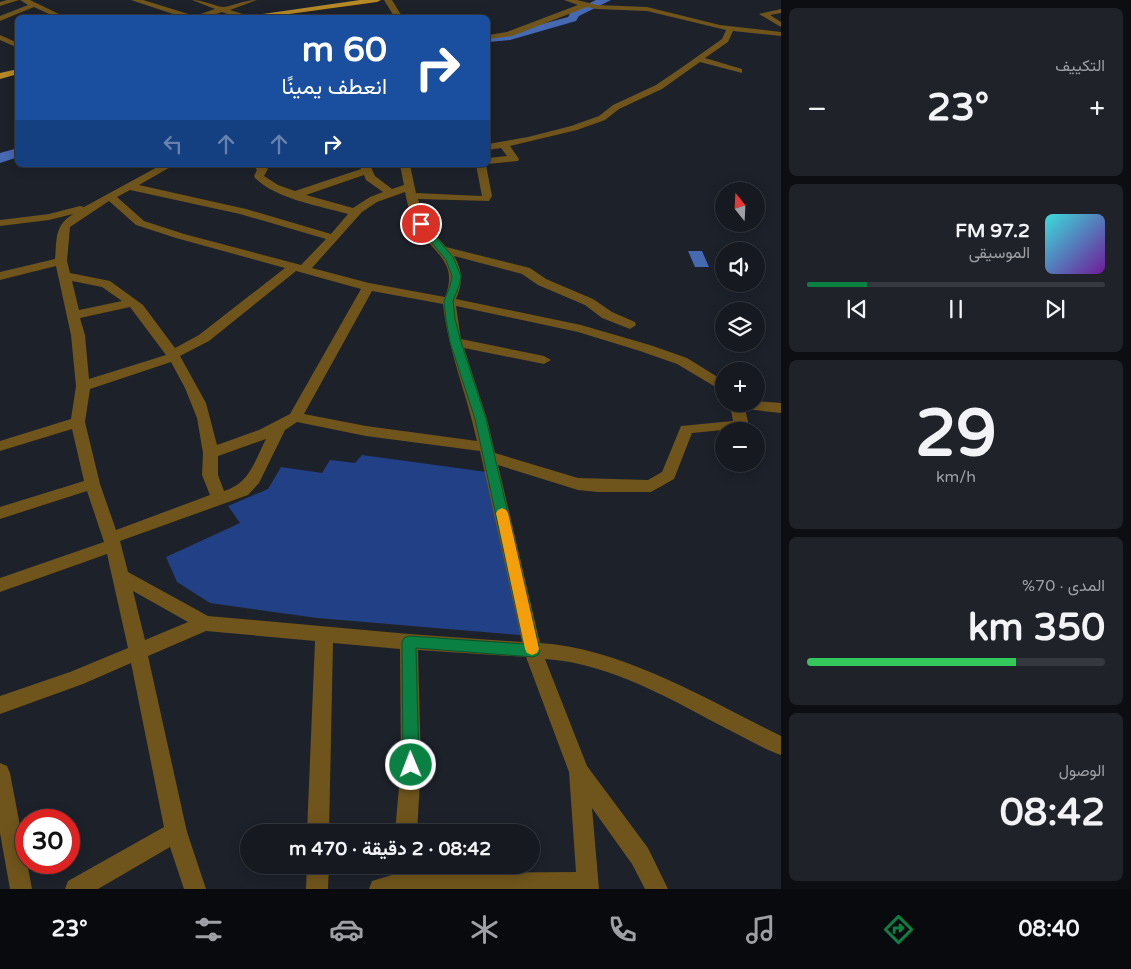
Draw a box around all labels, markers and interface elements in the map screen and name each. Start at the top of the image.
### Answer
text: 60 m [302,29,387,71]
icon: right [405,35,470,100]
text: التكييف [1055,56,1105,76]
text: انعطف يمينًا [281,74,387,100]
text: 23° [927,85,989,131]
text: − [807,92,827,126]
text: + [1089,92,1105,126]
icon: left [159,130,187,158]
icon: ahead [212,130,240,158]
icon: ahead [265,130,293,158]
icon: right [318,130,346,158]
north arrow [715,182,765,232]
map controls [715,182,765,472]
pin [400,203,442,245]
icon: arrive [407,210,435,238]
text: 97.2 FM [955,220,1030,242]
button: sound [715,242,765,292]
text: الموسيقى [969,243,1030,263]
icon: previous [843,295,871,323]
icon: pause [942,295,970,323]
icon: next [1041,295,1069,323]
button: layers [715,302,765,352]
button: + [715,362,765,412]
text: 29 [915,395,997,474]
button: − [715,422,765,472]
text: km/h [936,467,976,487]
text: المدى · 70% [1022,576,1105,596]
text: 350 km [968,605,1105,651]
position arrow [384,738,436,790]
text: الوصول [1059,761,1105,781]
text: 08:42 [1000,790,1105,836]
speed limit sign: 30 [15,809,80,874]
text: 08:42 · 2 دقيقة · 470 m [289,838,491,860]
icon: filters [191,912,226,947]
icon: car [329,912,364,947]
icon: climate [467,912,502,947]
icon: phone [605,912,640,947]
icon: music [743,912,778,947]
icon: directions [881,912,916,947]
text: 23° [52,916,88,942]
text: 08:40 [1019,916,1080,942]

